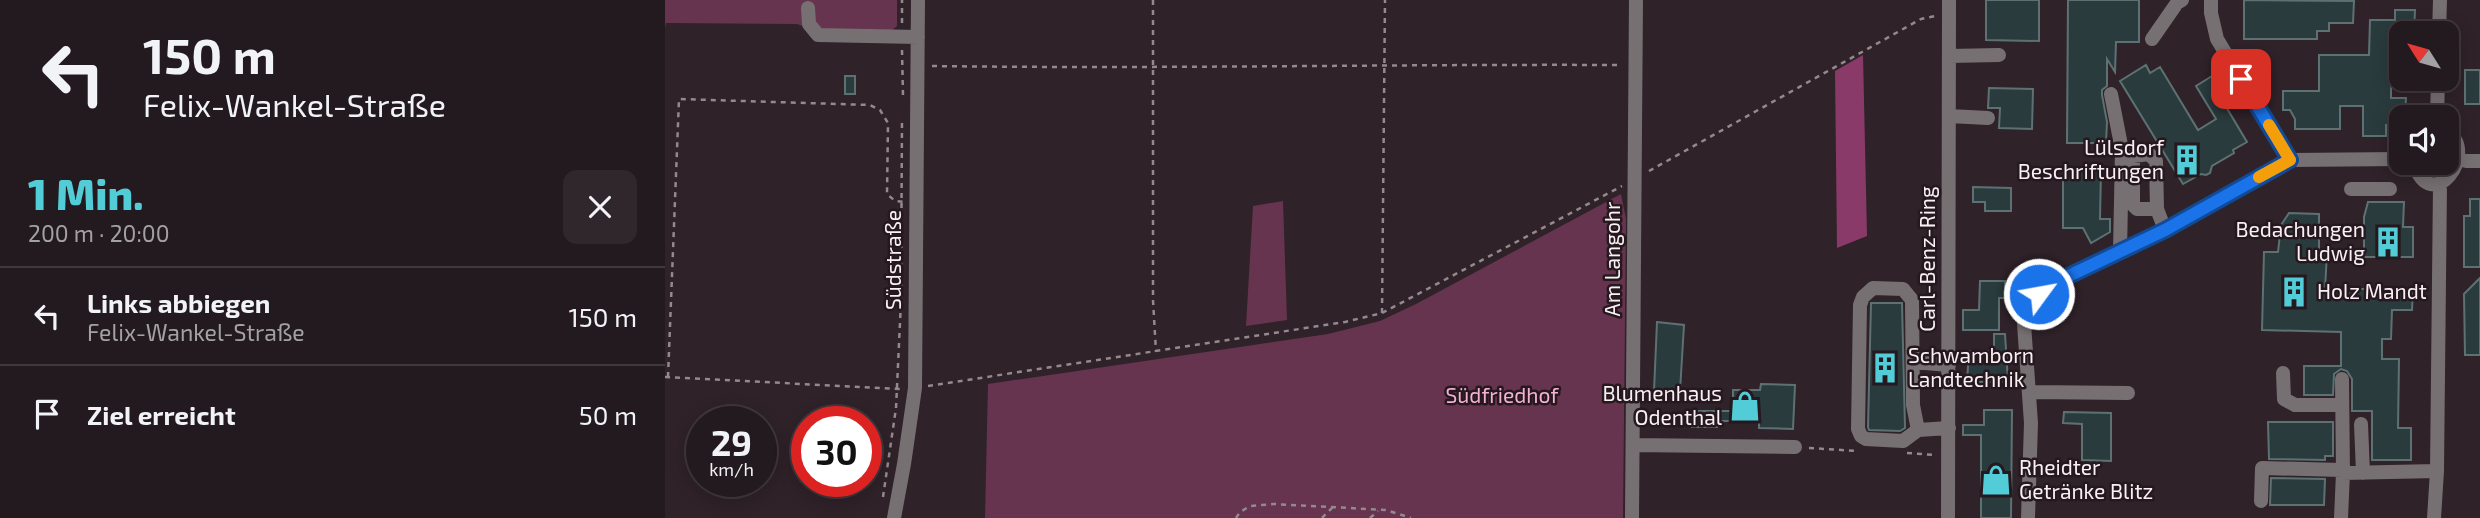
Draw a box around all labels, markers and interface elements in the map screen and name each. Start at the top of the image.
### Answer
north arrow [2389,21,2459,91]
map controls [2389,21,2459,175]
text: 150 m [143,25,276,84]
icon: left [28,28,119,119]
pin [2211,49,2271,109]
icon: arrive [2222,60,2260,98]
text: Felix-Wankel-Straße [143,85,446,123]
button: sound [2389,105,2459,175]
place label: Lülsdorf Beschriftungen [2018,134,2165,183]
building icon: Lülsdorf Beschriftungen [2170,143,2204,177]
text: 1 Min. [28,168,144,218]
button: close [563,170,637,244]
street label: Carl-Benz-Ring [1914,186,1939,332]
street label: Am Langohr [1599,201,1624,316]
street label: Südstraße [880,210,905,310]
place label: Bedachungen Ludwig [2235,216,2365,265]
text: 200 m · 20:00 [28,219,170,247]
building icon: Bedachungen Ludwig [2371,225,2405,259]
position arrow [2002,257,2076,331]
building icon: Holz Mandt [2277,275,2311,309]
place label: Holz Mandt [2317,278,2427,303]
text: Links abbiegen [87,287,271,318]
icon: left [28,297,66,335]
text: 150 m [568,301,637,332]
text: Felix-Wankel-Straße [87,318,305,346]
place label: Schwamborn Landtechnik [1908,342,2034,391]
building icon: Schwamborn Landtechnik [1868,351,1902,385]
place label: Blumenhaus Odenthal [1603,380,1723,429]
park label: Südfriedhof [1446,382,1559,407]
shop icon: Blumenhaus Odenthal [1728,389,1762,423]
icon: arrive [28,395,66,433]
text: Ziel erreicht [87,399,236,430]
text: 50 m [579,399,637,430]
speed limit sign: 30 [791,406,882,497]
text: 29 [711,421,752,463]
place label: Rheidter Getränke Blitz [2019,454,2153,503]
text: km/h [709,458,754,480]
shop icon: Rheidter Getränke Blitz [1979,463,2013,497]

